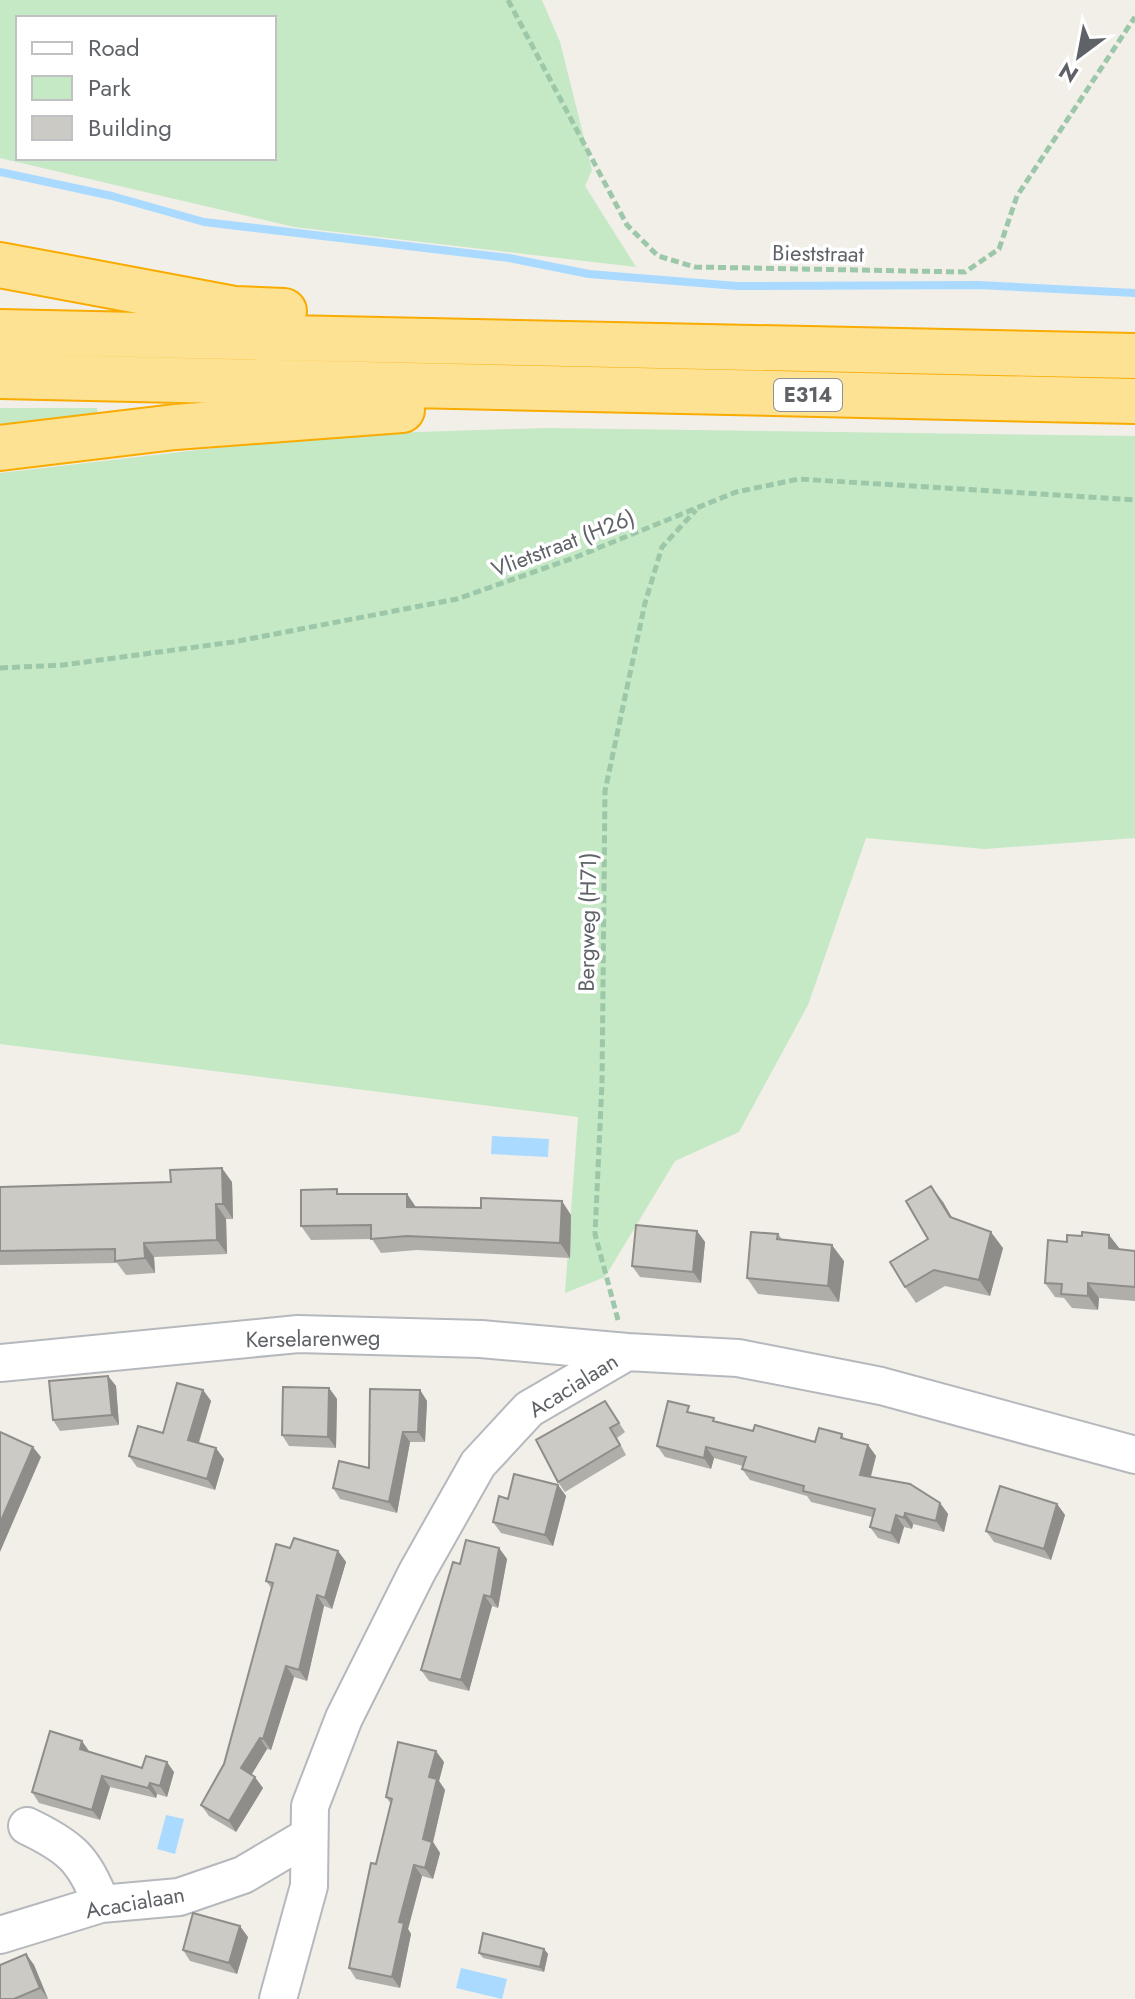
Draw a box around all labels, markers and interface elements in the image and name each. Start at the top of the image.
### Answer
legend [16,16,276,160]
north arrow [1039,16,1119,96]
text: Road [88,30,140,65]
text: N [1053,55,1084,91]
text: Park [88,70,131,105]
text: Building [88,110,172,145]
street label: Bieststraat [772,236,865,270]
road number: E314 [774,379,842,411]
street label: Vlietstraat (H26) [487,501,639,585]
street label: Bergweg (H71) [570,852,604,992]
street label: Kerselarenweg [245,1321,381,1355]
street label: Acacialaan [522,1345,624,1425]
street label: Acacialaan [83,1878,187,1926]

